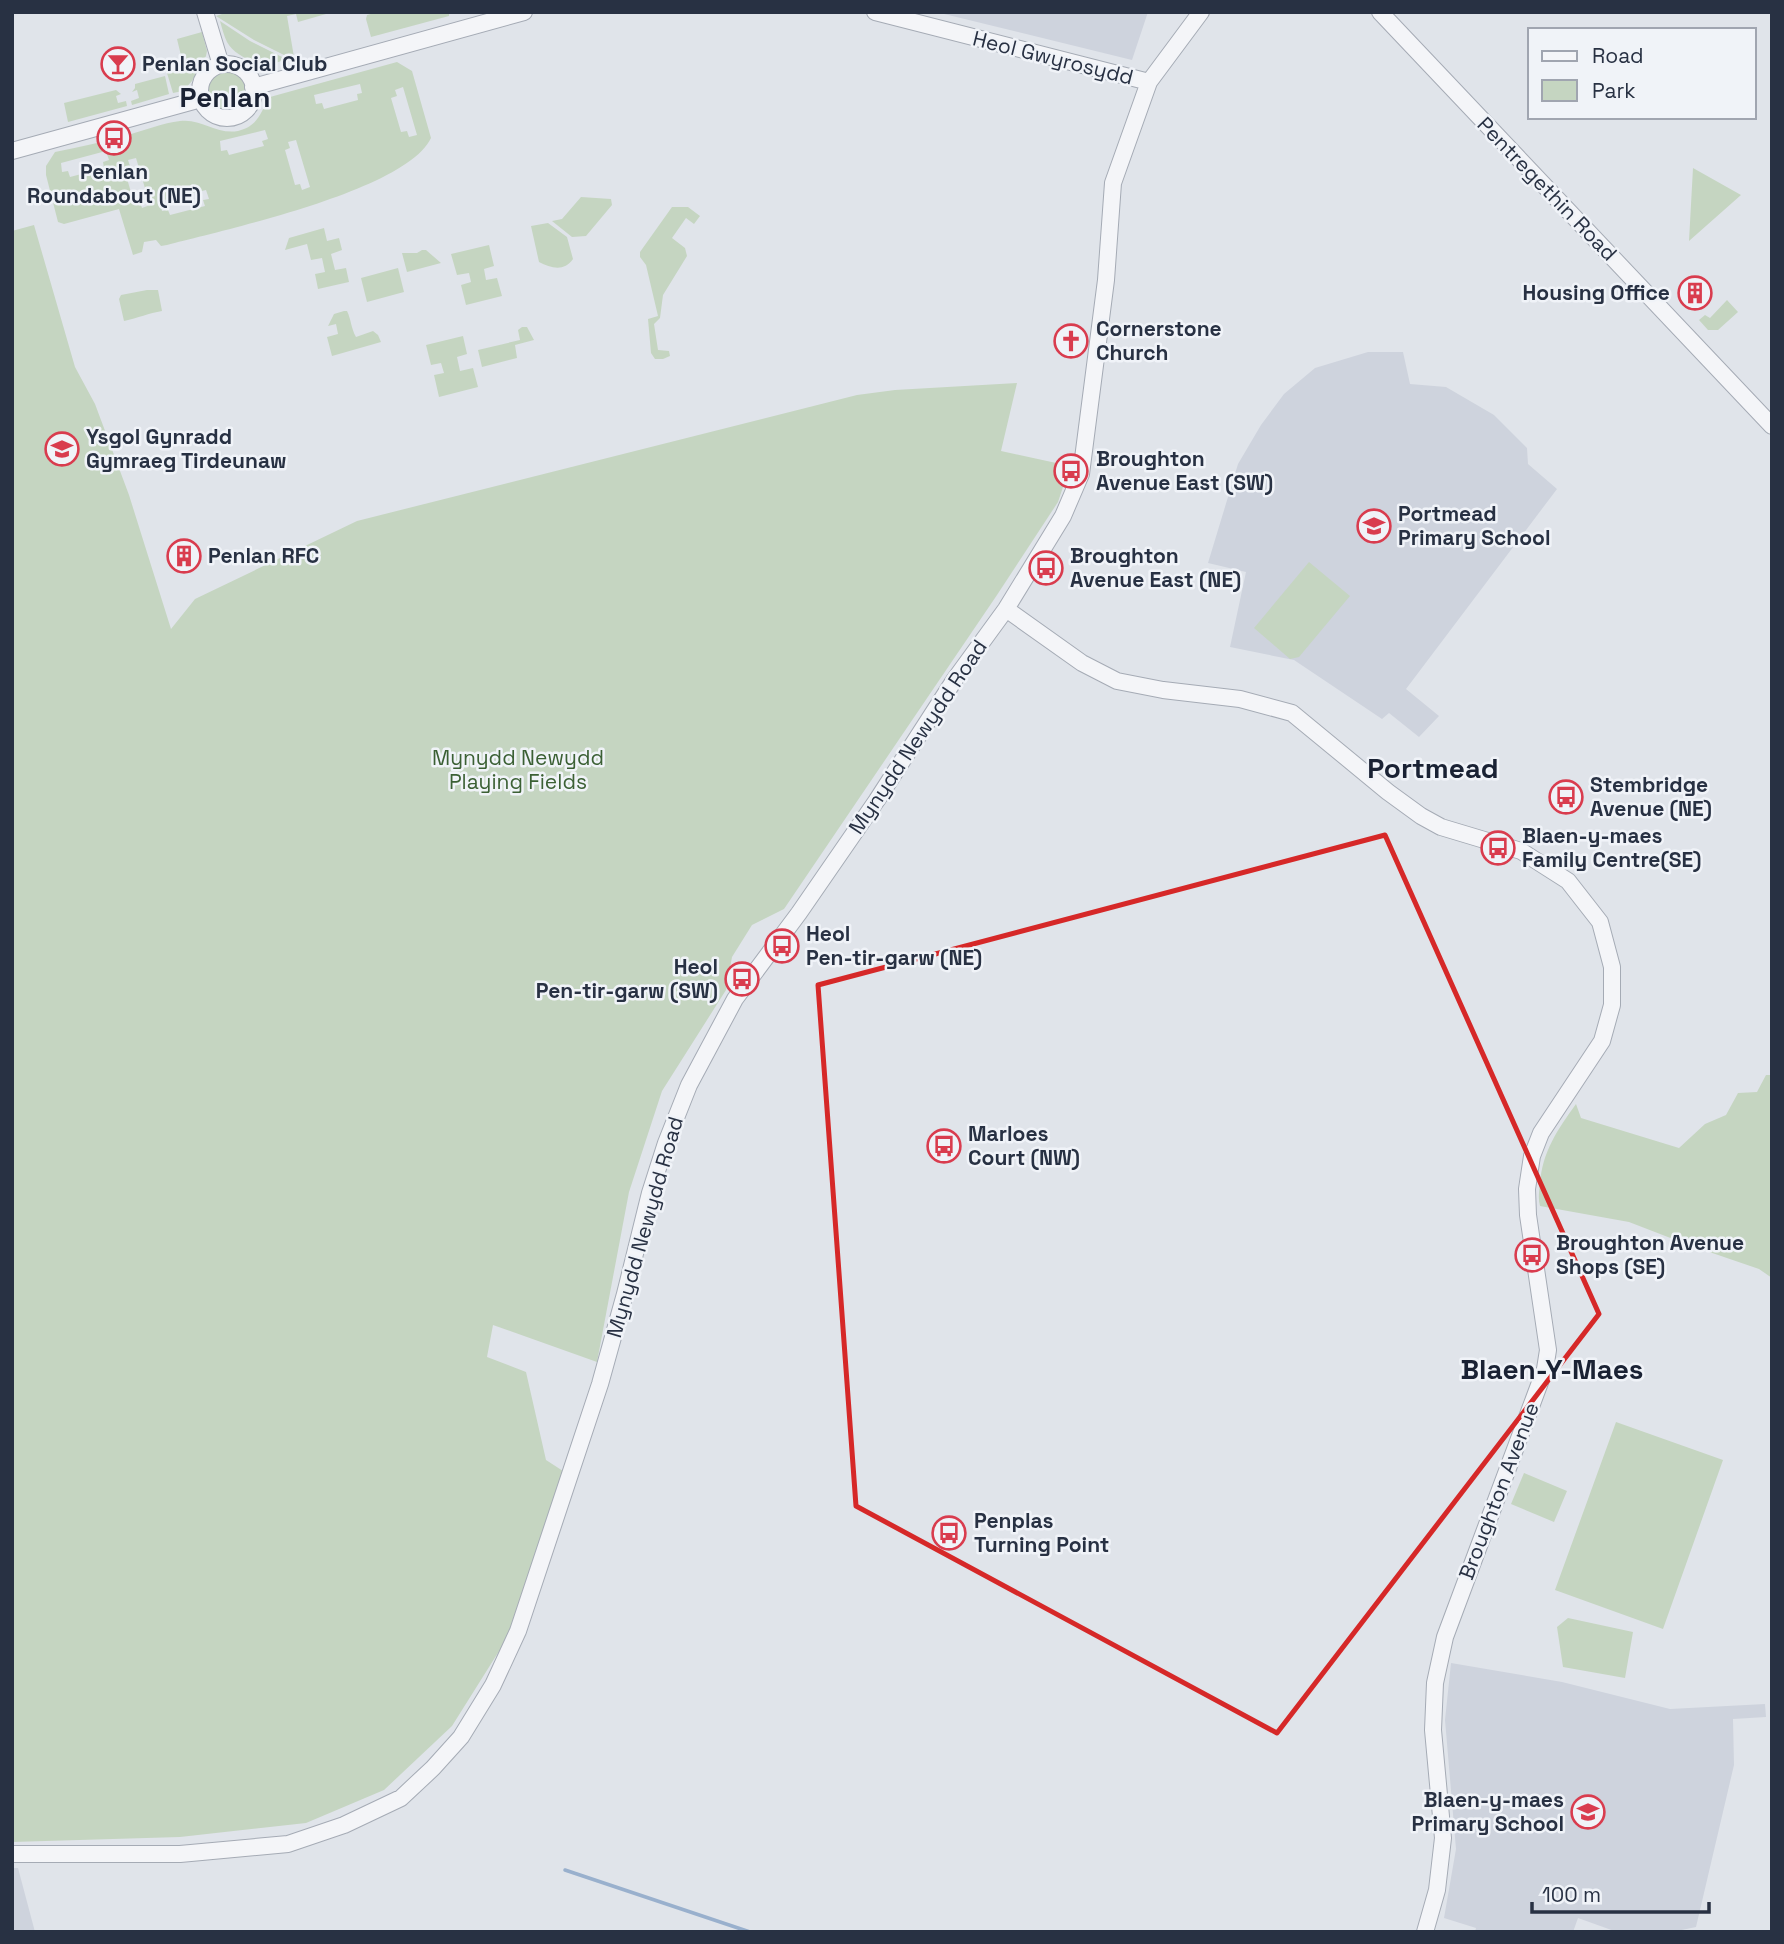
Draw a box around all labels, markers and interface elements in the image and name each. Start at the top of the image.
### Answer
street label: Heol Gwyrosydd [970,24,1136,91]
legend [1528,28,1756,119]
text: Road [1592,42,1644,69]
bar icon: Penlan Social Club [99,45,137,83]
place label: Penlan Social Club [142,50,327,77]
text: Park [1592,77,1636,104]
district label: Penlan [180,79,270,115]
street label: Pentregethin Road [1472,111,1623,266]
bus stop icon: Penlan Roundabout (NE) [95,119,133,157]
place label: Penlan Roundabout (NE) [27,158,201,209]
building icon: Housing Office [1676,274,1714,312]
place label: Housing Office [1523,279,1670,306]
place label: Cornerstone Church [1096,315,1222,366]
church icon: Cornerstone Church [1052,322,1090,360]
place label: Ysgol Gynradd Gymraeg Tirdeunaw [86,423,287,474]
school or university icon: Ysgol Gynradd Gymraeg Tirdeunaw [43,430,81,468]
place label: Broughton Avenue East (SW) [1096,445,1273,496]
bus stop icon: Broughton Avenue East (SW) [1052,452,1090,490]
place label: Portmead Primary School [1398,500,1551,551]
school or university icon: Portmead Primary School [1355,507,1393,545]
building icon: Penlan RFC [165,537,203,575]
place label: Penlan RFC [208,542,319,569]
place label: Broughton Avenue East (NE) [1070,542,1241,593]
bus stop icon: Broughton Avenue East (NE) [1027,549,1065,587]
street label: Mynydd Newydd Road [842,634,993,839]
park label: Mynydd Newydd Playing Fields [432,744,604,795]
district label: Portmead [1367,750,1499,786]
place label: Stembridge Avenue (NE) [1590,771,1712,822]
bus stop icon: Stembridge Avenue (NE) [1547,778,1585,816]
place label: Blaen-y-maes Family Centre(SE) [1522,822,1701,873]
bus stop icon: Blaen-y-maes Family Centre(SE) [1479,829,1517,867]
place label: Heol Pen-tir-garw (NE) [806,920,982,971]
bus stop icon: Heol Pen-tir-garw (NE) [763,927,801,965]
place label: Heol Pen-tir-garw (SW) [536,953,718,1004]
bus stop icon: Heol Pen-tir-garw (SW) [723,960,761,998]
street label: Mynydd Newydd Road [600,1113,689,1341]
place label: Marloes Court (NW) [968,1120,1080,1171]
bus stop icon: Marloes Court (NW) [925,1127,963,1165]
place label: Broughton Avenue Shops (SE) [1556,1229,1744,1280]
bus stop icon: Broughton Avenue Shops (SE) [1513,1236,1551,1274]
district label: Blaen-Y-Maes [1461,1351,1643,1387]
street label: Broughton Avenue [1452,1398,1545,1583]
place label: Penplas Turning Point [974,1507,1109,1558]
bus stop icon: Penplas Turning Point [930,1514,968,1552]
place label: Blaen-y-maes Primary School [1411,1786,1564,1837]
school or university icon: Blaen-y-maes Primary School [1569,1793,1607,1831]
scale bar [1532,1870,1709,1914]
text: 100 m [1542,1881,1601,1908]

